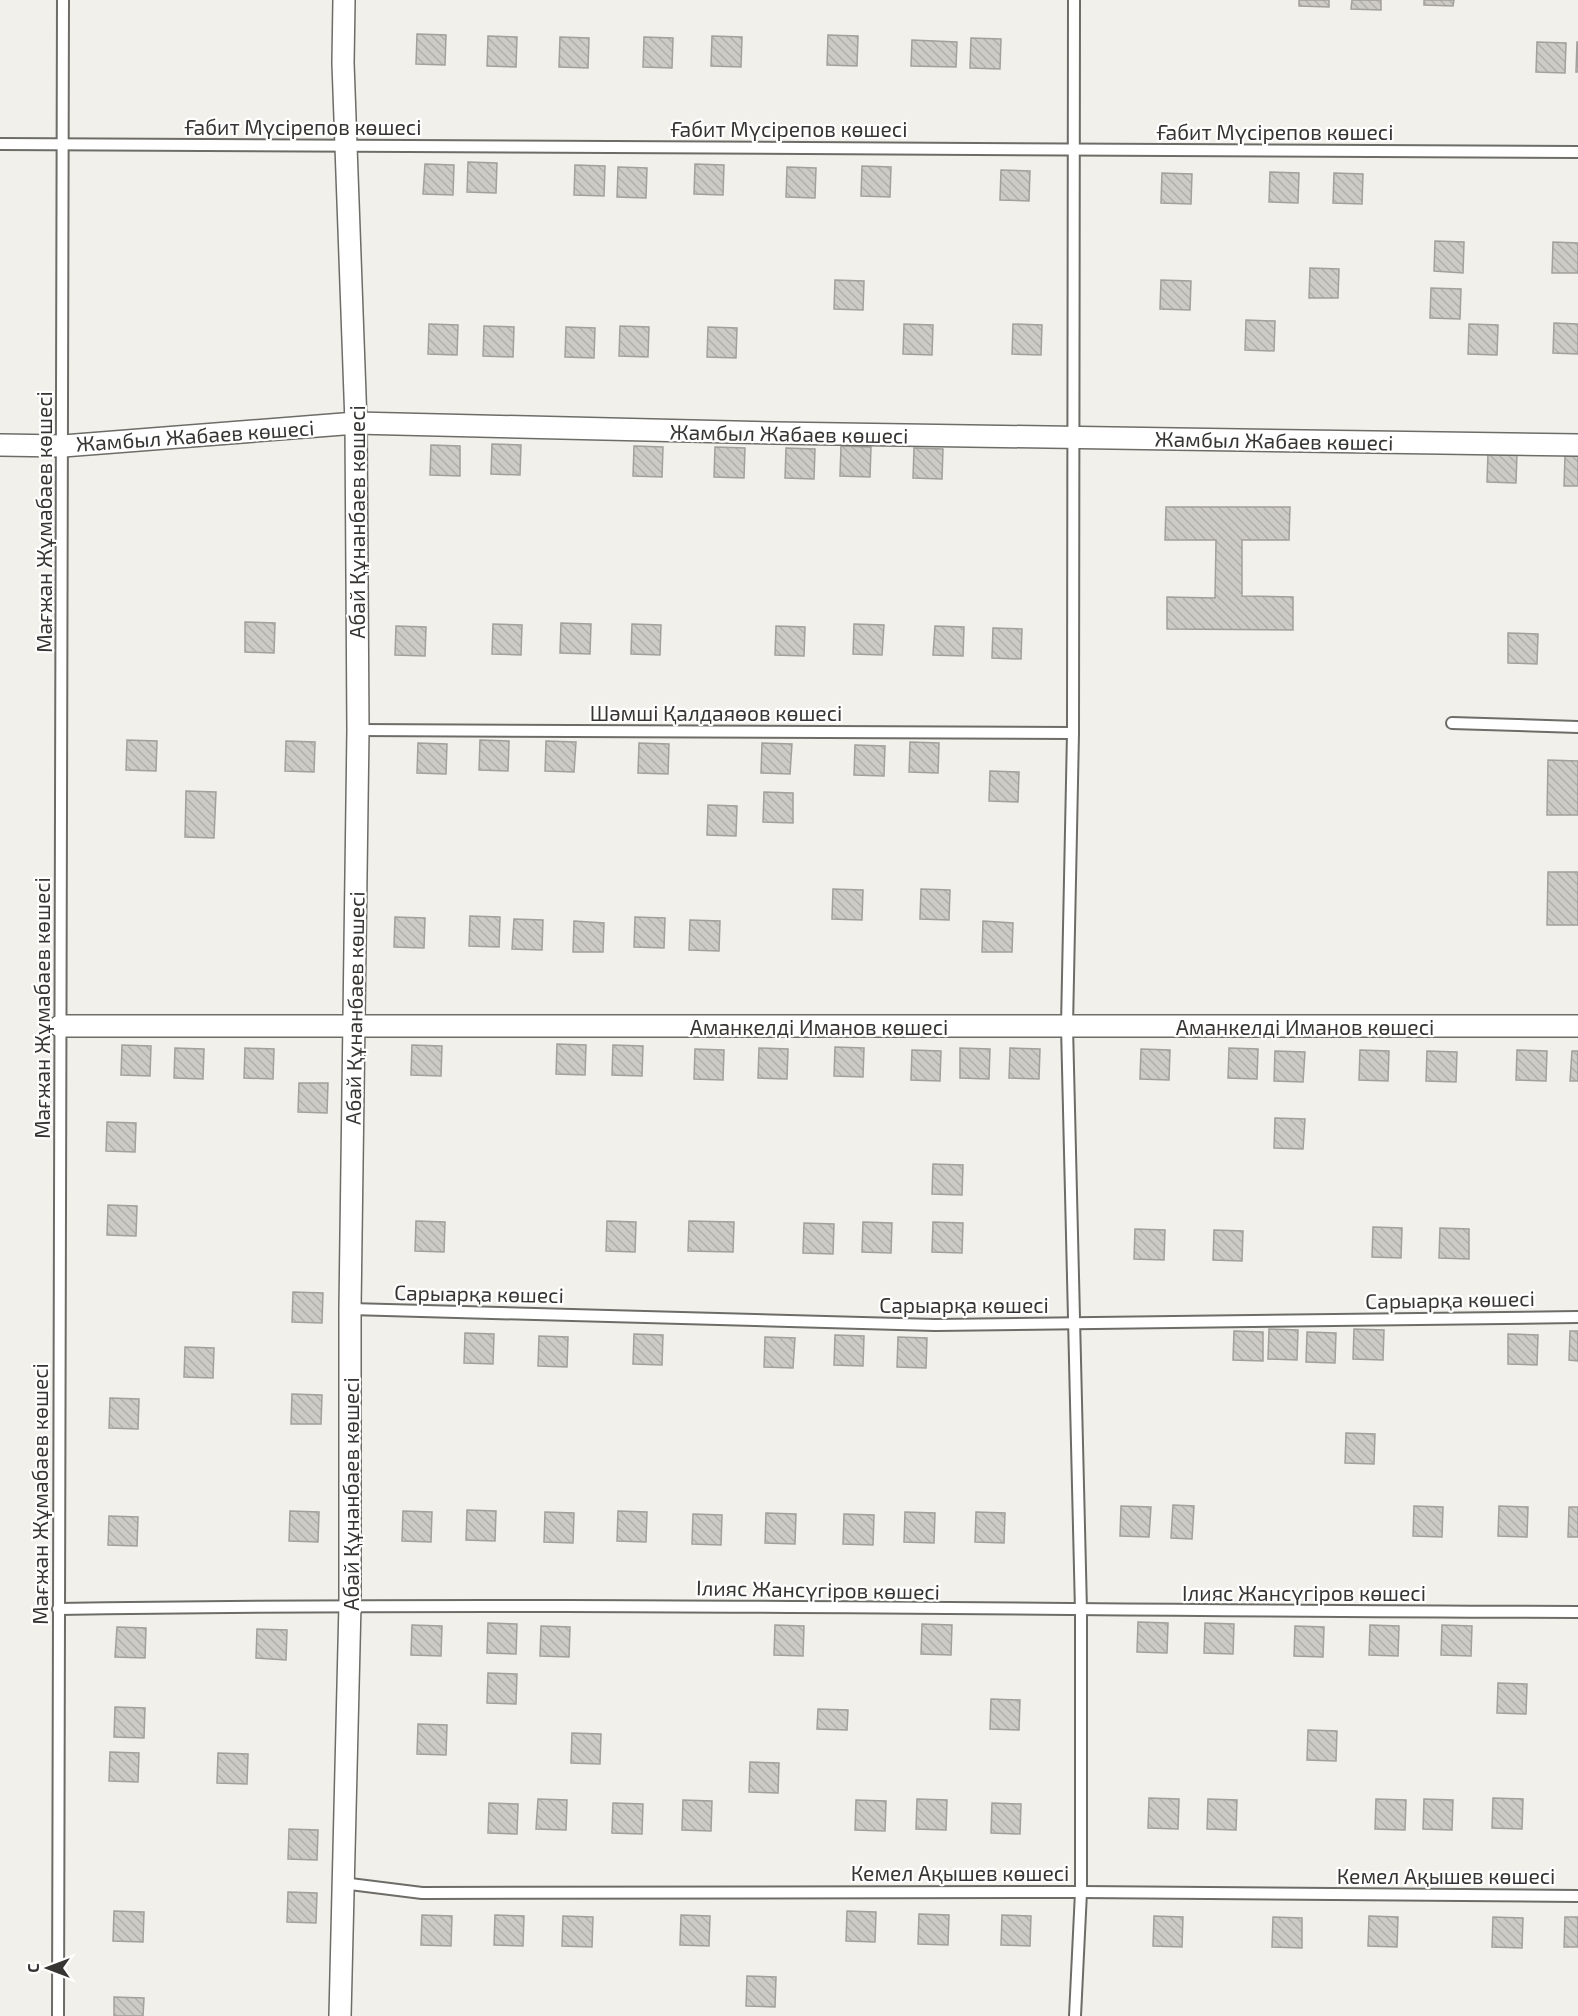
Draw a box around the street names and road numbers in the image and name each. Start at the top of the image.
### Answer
street label: Ғабит Мүсірепов көшесі [185,114,421,139]
street label: Ғабит Мүсірепов көшесі [671,116,907,141]
street label: Ғабит Мүсірепов көшесі [1157,119,1393,144]
street label: Мағжан Жұмабаев көшесі [31,391,56,653]
street label: Абай Құнанбаев көшесі [344,405,369,639]
street label: Жамбыл Жабаев көшесі [75,414,315,456]
street label: Жамбыл Жабаев көшесі [669,418,909,448]
street label: Жамбыл Жабаев көшесі [1154,425,1394,455]
street label: Шәмші Қалдаяөов көшесі [590,700,842,725]
street label: Мағжан Жұмабаев көшесі [29,877,54,1139]
street label: Абай Құнанбаев көшесі [339,891,369,1125]
street label: Аманкелді Иманов көшесі [690,1014,948,1039]
street label: Аманкелді Иманов көшесі [1176,1014,1434,1039]
street label: Сарыарқа көшесі [394,1279,564,1307]
street label: Сарыарқа көшесі [1365,1285,1535,1313]
street label: Сарыарқа көшесі [879,1292,1049,1317]
street label: Мағжан Жұмабаев көшесі [27,1363,52,1625]
street label: Абай Құнанбаев көшесі [338,1377,363,1611]
street label: Ілияс Жансүгіров көшесі [696,1574,940,1604]
street label: Ілияс Жансүгіров көшесі [1182,1580,1426,1605]
street label: Кемел Ақышев көшесі [851,1860,1069,1885]
street label: Кемел Ақышев көшесі [1337,1863,1555,1888]

